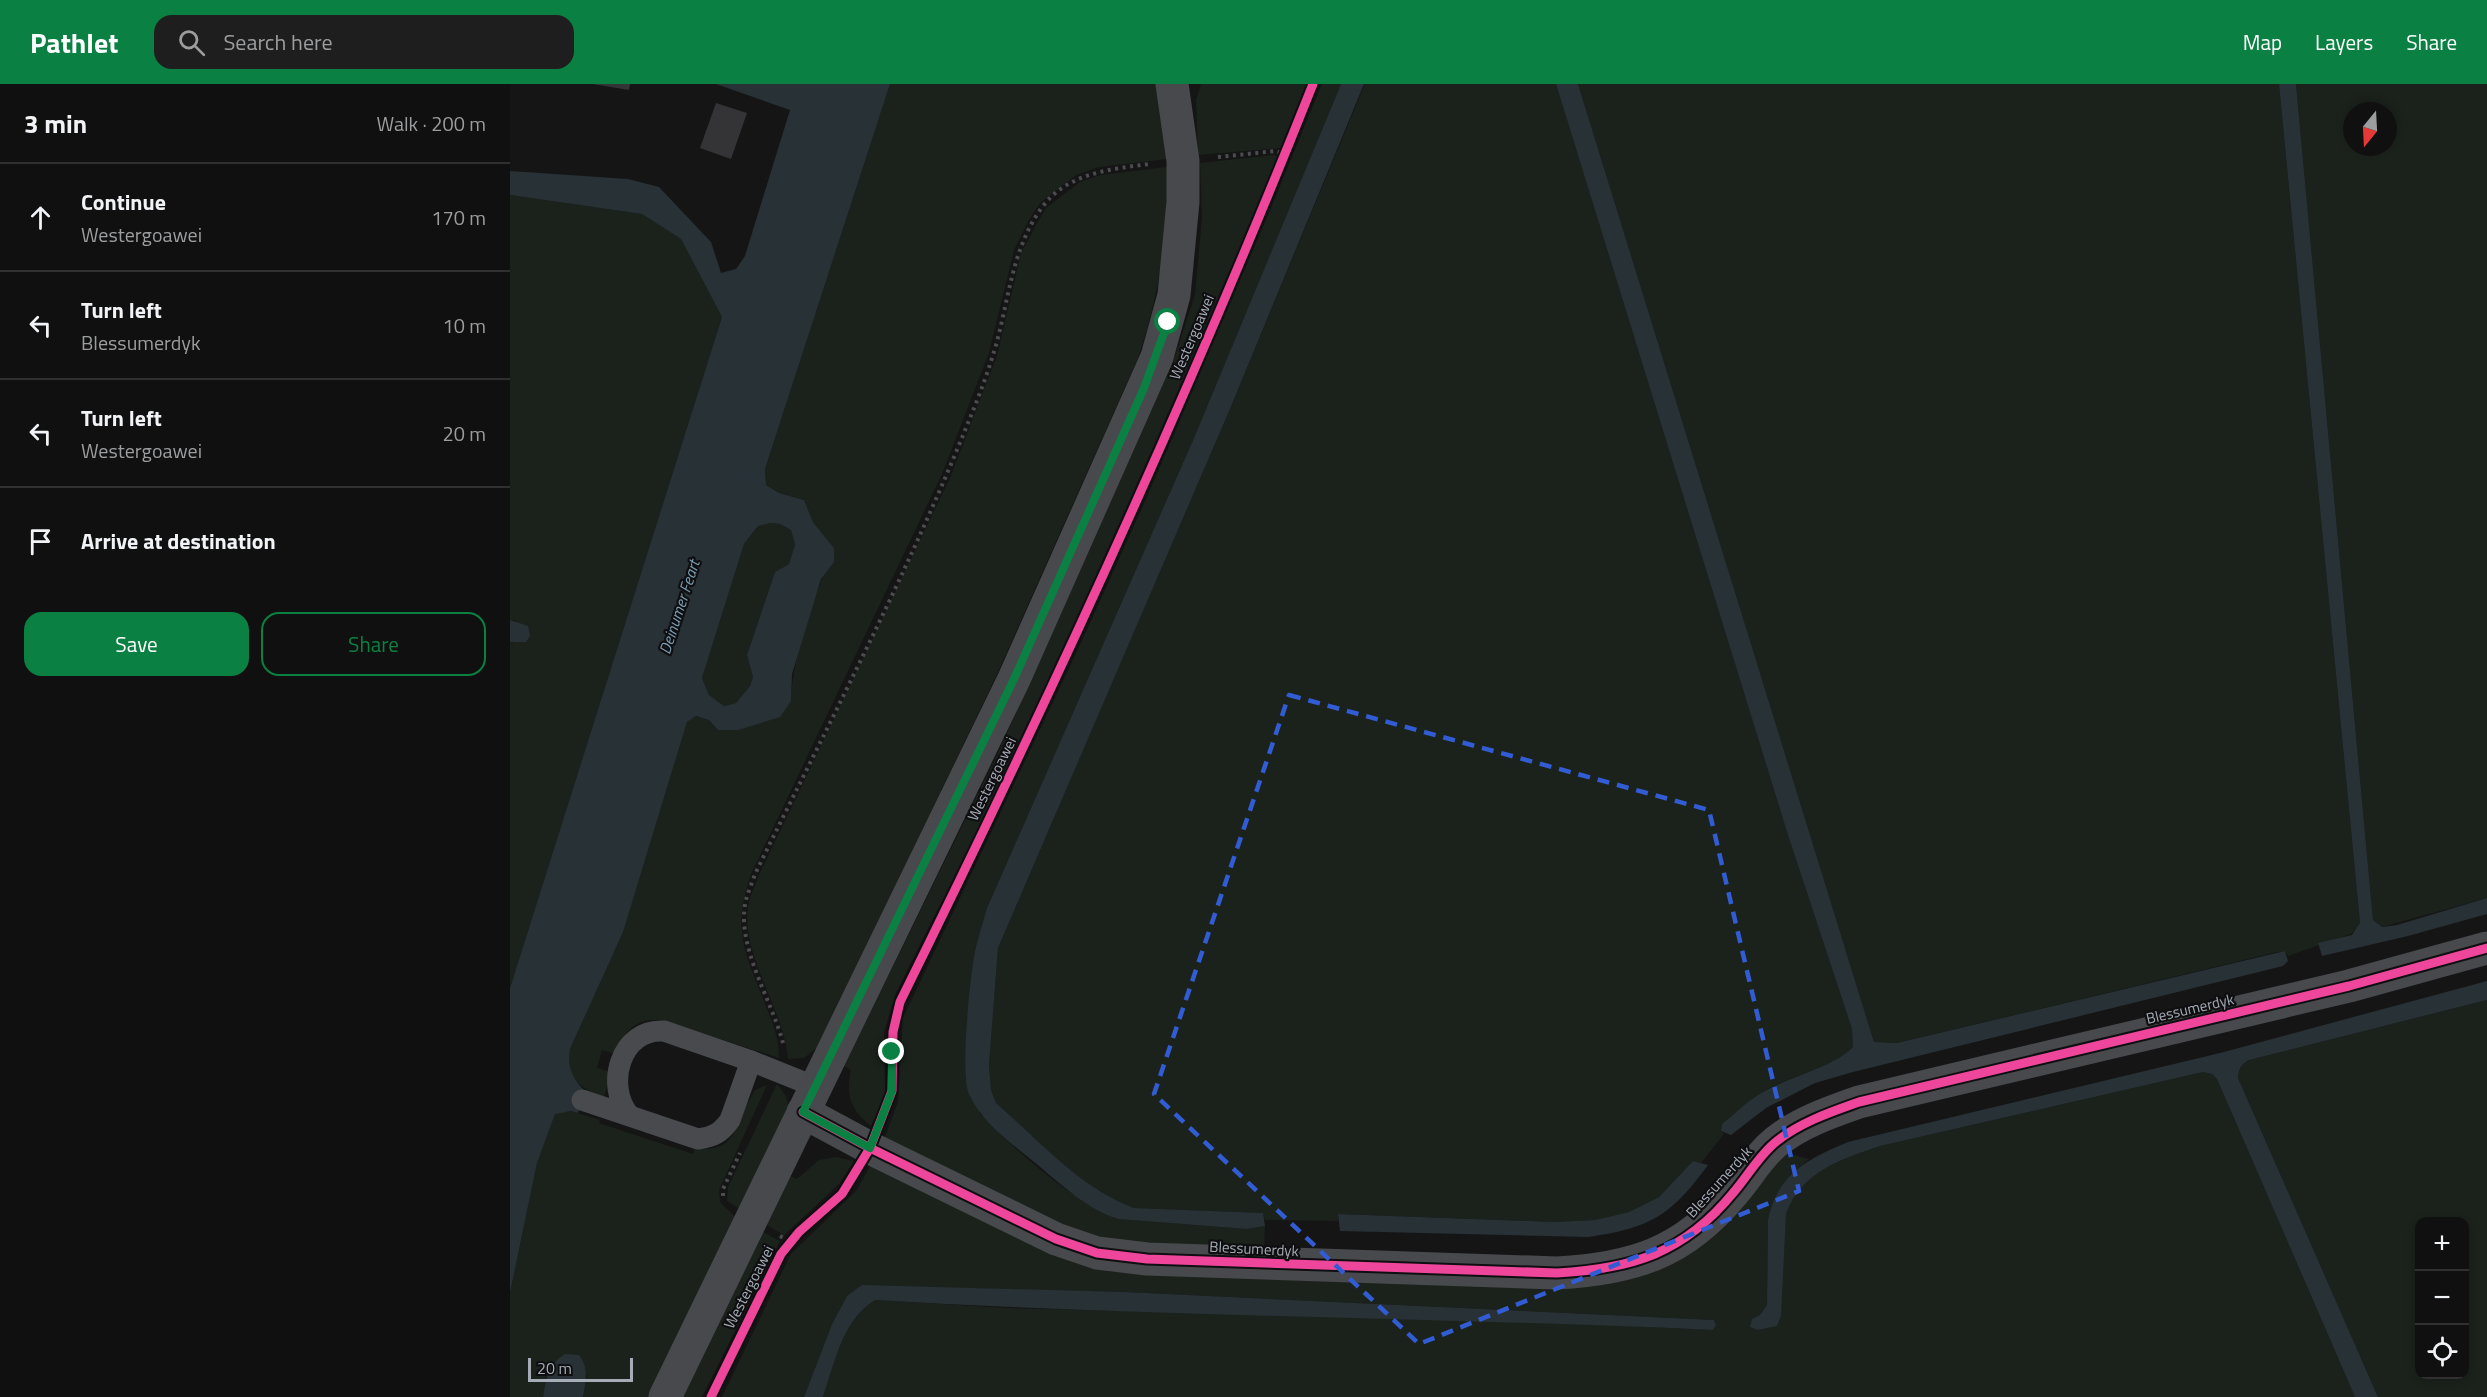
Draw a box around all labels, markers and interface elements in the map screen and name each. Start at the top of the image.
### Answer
search box [154,15,574,69]
text: Pathlet [30,21,118,64]
text: Search here [223,25,333,59]
icon: search [175,26,208,59]
text: Map [2243,26,2282,58]
text: Layers [2315,26,2373,58]
text: Share [2406,26,2457,58]
north arrow [2343,102,2397,156]
text: 3 min [24,104,87,143]
text: Walk · 200 m [377,108,486,139]
text: Continue [81,185,166,219]
icon: ahead [24,201,57,234]
text: 170 m [431,202,486,233]
text: Westergoawei [81,219,202,250]
street label: Westergoawei [1163,291,1220,383]
text: Turn left [81,293,162,327]
route start [1154,308,1180,334]
icon: left [24,309,57,342]
text: 10 m [442,310,486,341]
text: Blessumerdyk [81,327,201,358]
text: Turn left [81,401,162,435]
icon: left [24,417,57,450]
text: 20 m [442,418,486,449]
text: Westergoawei [81,435,202,466]
text: Arrive at destination [81,524,276,558]
icon: arrive [24,525,57,558]
water label: Deinumer Feart [652,555,706,657]
button: Save [24,612,249,676]
button: Share [261,612,486,676]
street label: Westergoawei [961,733,1022,825]
street label: Blessumerdyk [2144,987,2236,1030]
route end [878,1038,904,1064]
street label: Blessumerdyk [1680,1141,1757,1223]
map controls [2415,1217,2469,1379]
button: + [2415,1217,2469,1271]
street label: Blessumerdyk [1209,1235,1299,1262]
street label: Westergoawei [718,1241,779,1332]
button: − [2415,1271,2469,1325]
button: locate [2415,1325,2469,1379]
scale bar [528,1355,633,1382]
text: 20 m [537,1356,572,1380]

